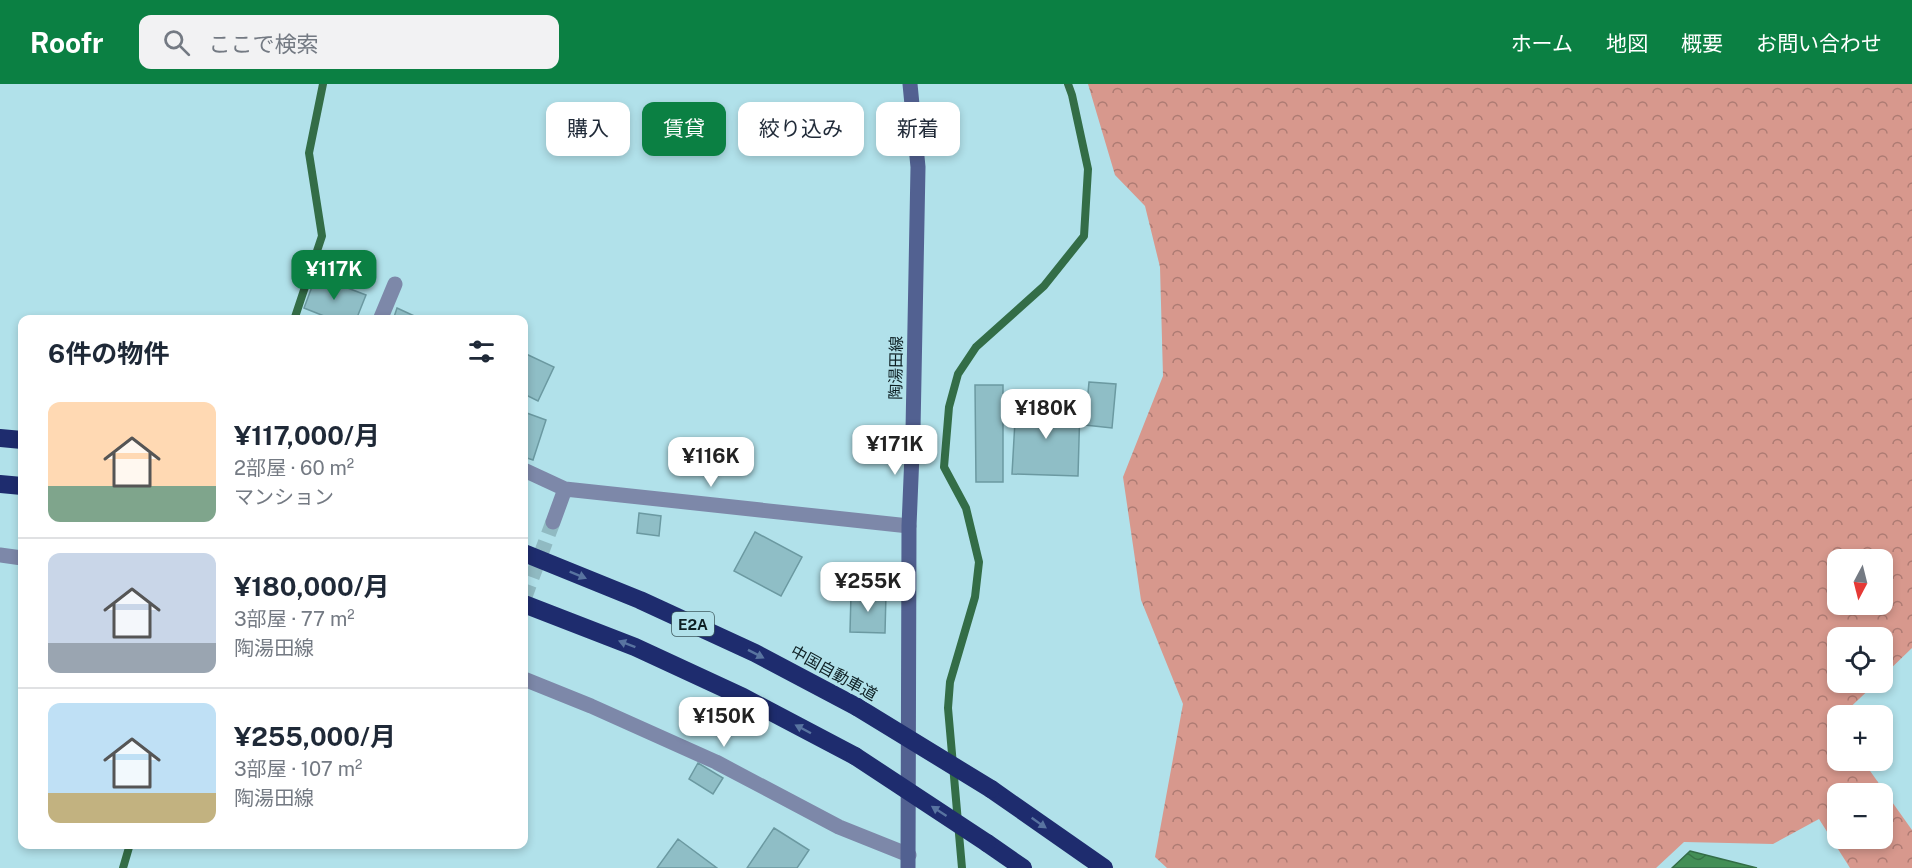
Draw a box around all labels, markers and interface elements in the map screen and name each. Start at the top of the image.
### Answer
search box [139,15,559,69]
text: Roofr [30,26,103,59]
icon: search [160,26,193,59]
text: ここで検索 [208,31,318,57]
text: ホーム [1511,31,1573,56]
text: 地図 [1606,31,1648,56]
text: 概要 [1681,31,1723,56]
text: お問い合わせ [1756,31,1882,56]
chip: 購入 [546,102,630,156]
chip: 賃貸 [642,102,726,156]
chip: 絞り込み [738,102,864,156]
chip: 新着 [876,102,960,156]
pin: ¥117K [292,250,376,301]
text: ¥117K [305,257,363,281]
icon: filters [465,335,498,368]
street label: 陶湯田線 [886,336,906,400]
text: 6件の物件 [48,338,169,369]
pin: ¥180K [1004,389,1088,440]
text: ¥180K [1015,396,1077,420]
text: ¥117,000/月 [234,420,380,451]
pin: ¥171K [853,425,937,476]
icon: home [96,426,168,498]
text: ¥171K [866,432,924,456]
pin: ¥116K [669,437,753,488]
text: ¥116K [682,444,740,468]
text: 2部屋 · 60 m² [234,456,354,480]
text: マンション [234,485,334,509]
north arrow [1827,549,1893,615]
map controls [1827,549,1893,849]
pin: ¥255K [826,562,910,613]
text: ¥255K [834,569,902,593]
text: ¥180,000/月 [234,571,390,602]
one-way arrow [569,571,587,580]
icon: home [96,577,168,649]
text: 3部屋 · 77 m² [234,607,355,631]
road number: E2A [672,612,714,636]
button: locate [1827,627,1893,693]
text: 陶湯田線 [234,636,314,660]
one-way arrow [618,639,636,648]
street label: 中国自動車道 [787,641,881,705]
one-way arrow [748,649,765,658]
pin: ¥150K [682,697,766,748]
text: ¥150K [693,704,755,728]
button: + [1827,705,1893,771]
text: ¥255,000/月 [234,721,396,752]
one-way arrow [794,724,812,734]
icon: home [96,727,168,799]
text: 3部屋 · 107 m² [234,757,362,781]
button: − [1827,783,1893,849]
text: 陶湯田線 [234,786,314,810]
one-way arrow [931,805,947,817]
one-way arrow [1030,817,1046,829]

